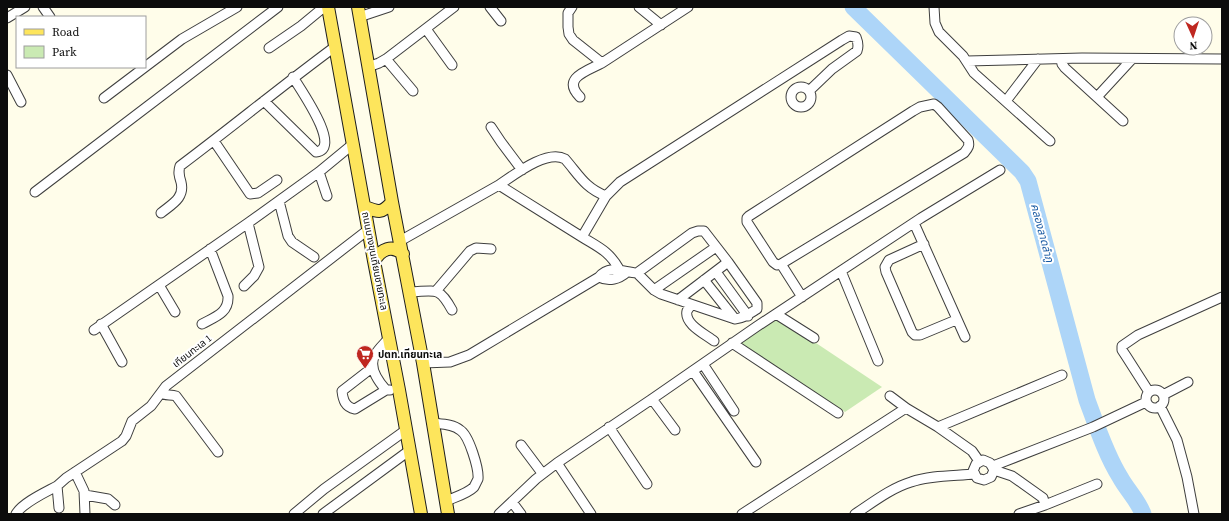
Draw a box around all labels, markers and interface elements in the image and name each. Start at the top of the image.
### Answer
legend [16,16,146,68]
north arrow [1173,16,1213,56]
text: Road [52,24,79,40]
text: N [1189,38,1198,53]
text: Park [52,44,77,60]
water label: คลองลาดลำภู [1027,202,1057,264]
street label: ถนนบางขุนเทียนชายทะเล [359,211,391,311]
street label: เทียนทะเล 1 [170,332,214,370]
supermarket icon: ปตท.เทียนทะเล [355,344,375,369]
place label: ปตท.เทียนทะเล [378,348,442,361]

